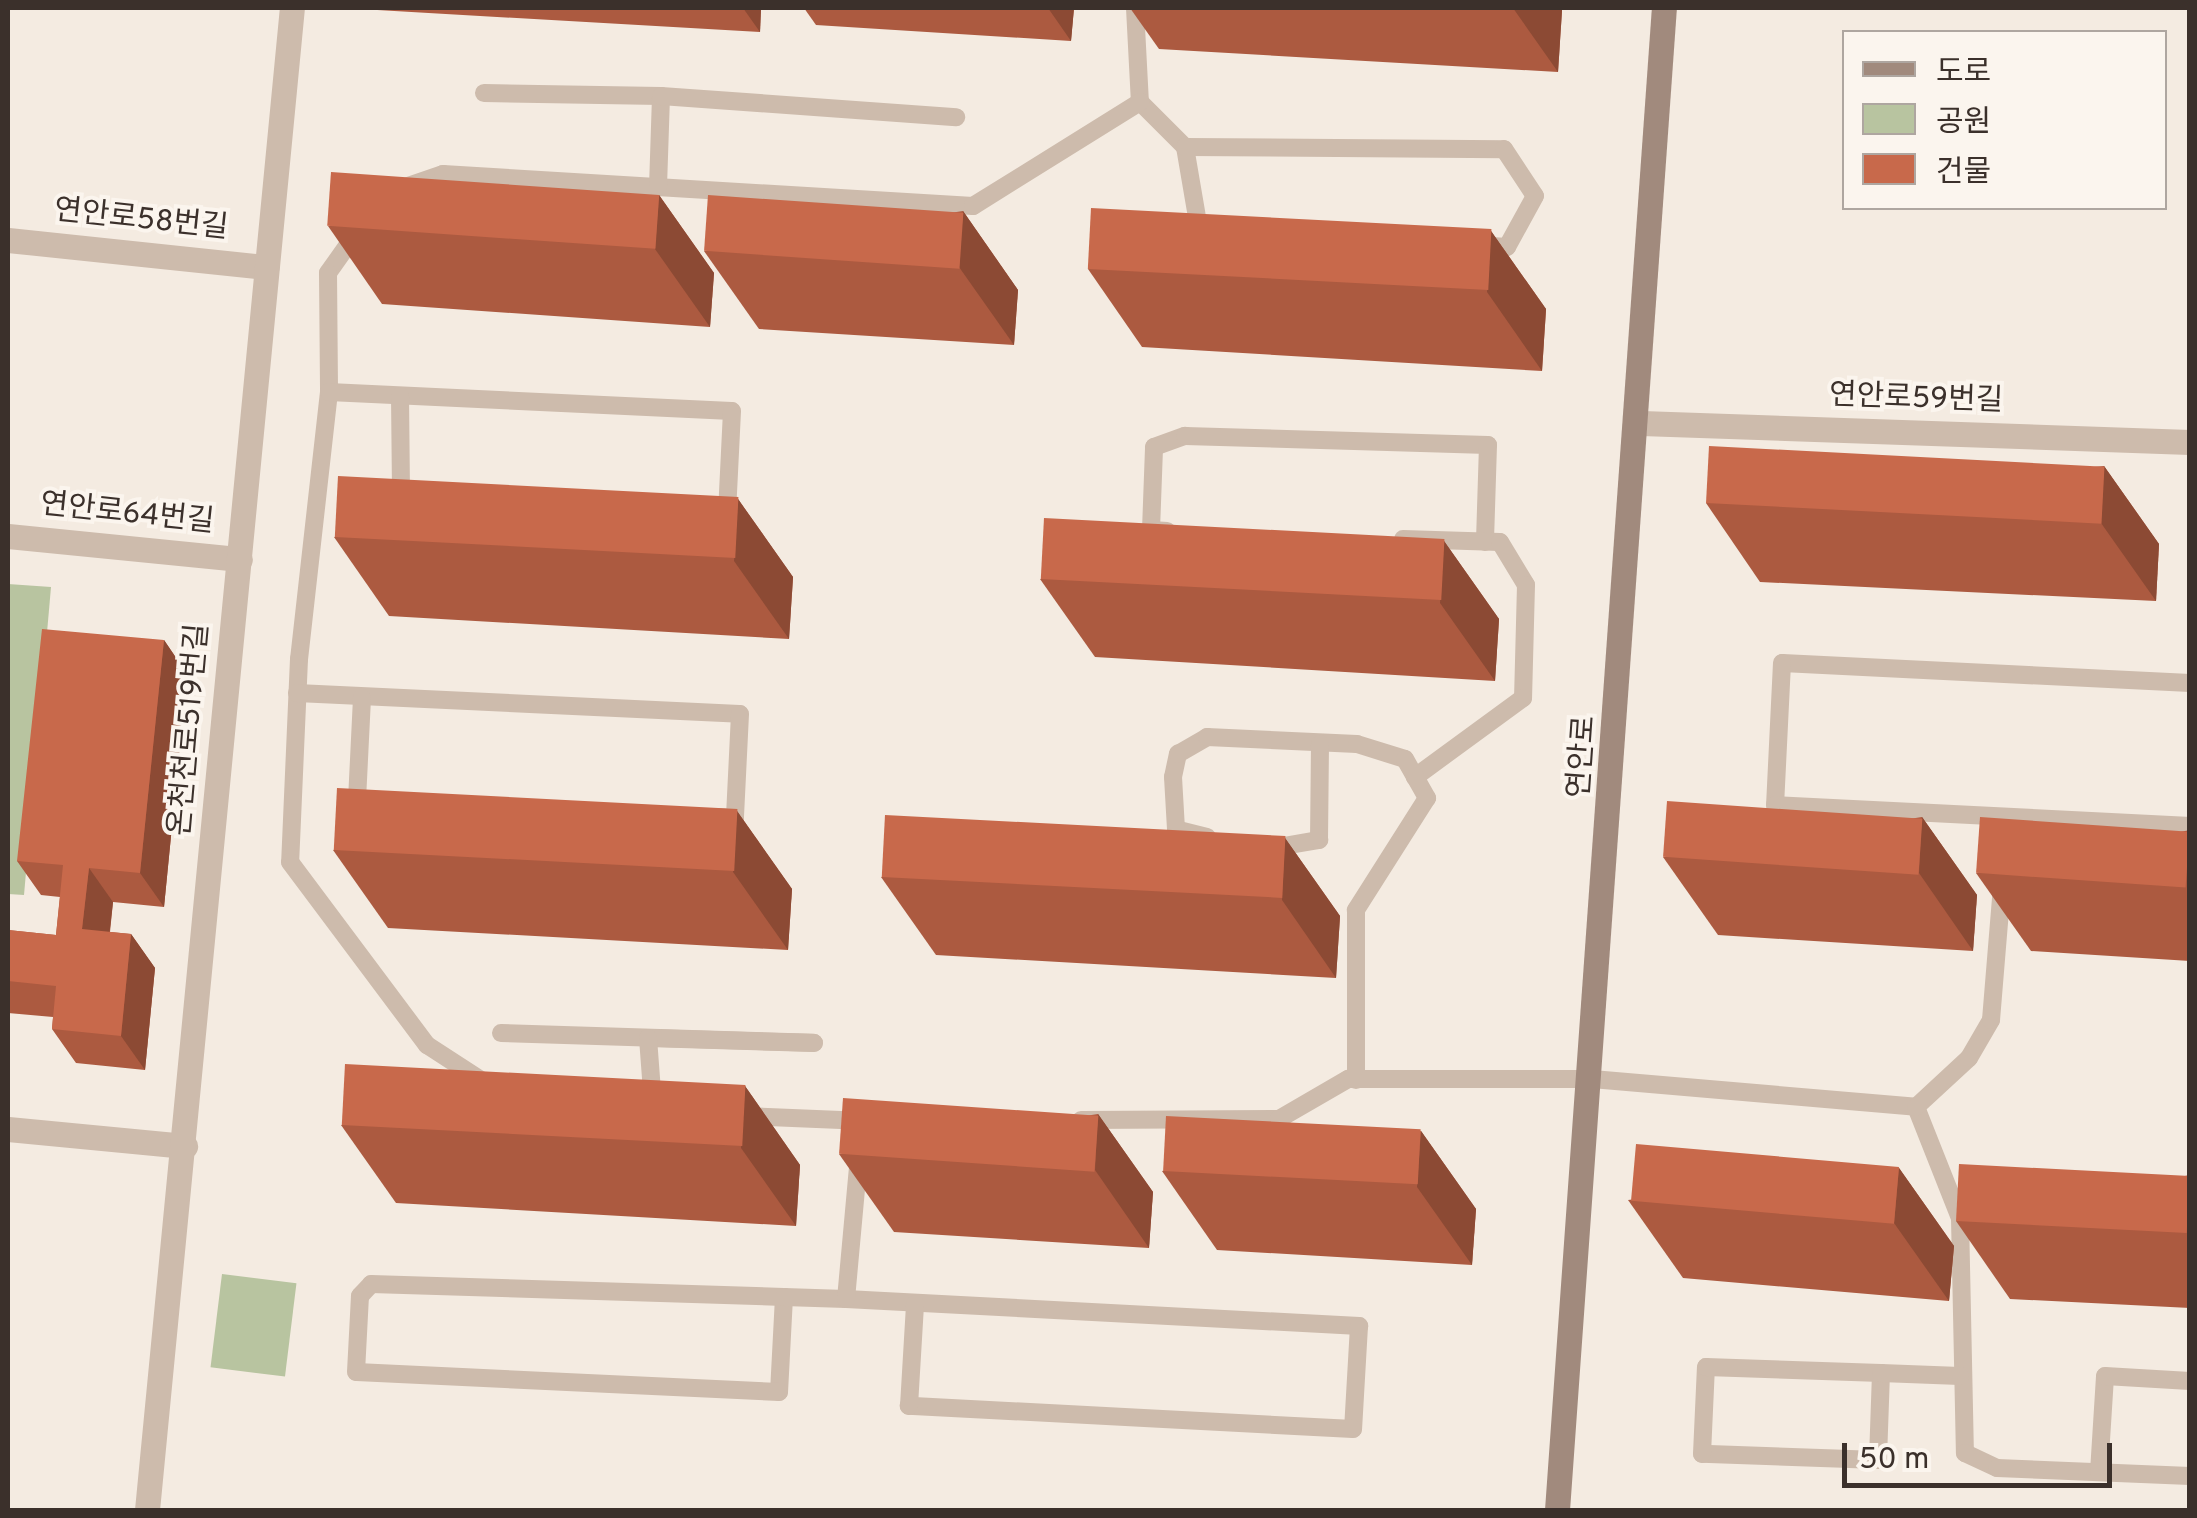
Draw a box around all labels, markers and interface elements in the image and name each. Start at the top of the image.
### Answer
legend [1842,30,2167,210]
text: 도로 [1936,55,1991,92]
text: 공원 [1936,105,1991,142]
text: 건물 [1936,155,1991,192]
street label: 연안로58번길 [52,194,230,248]
street label: 연안로59번길 [1828,379,2004,421]
street label: 연안로64번길 [38,488,216,542]
street label: 온천천로519번길 [164,622,218,838]
street label: 연안로 [1563,714,1605,800]
scale bar [1847,1423,2117,1485]
text: 50 m [1859,1442,1929,1479]

